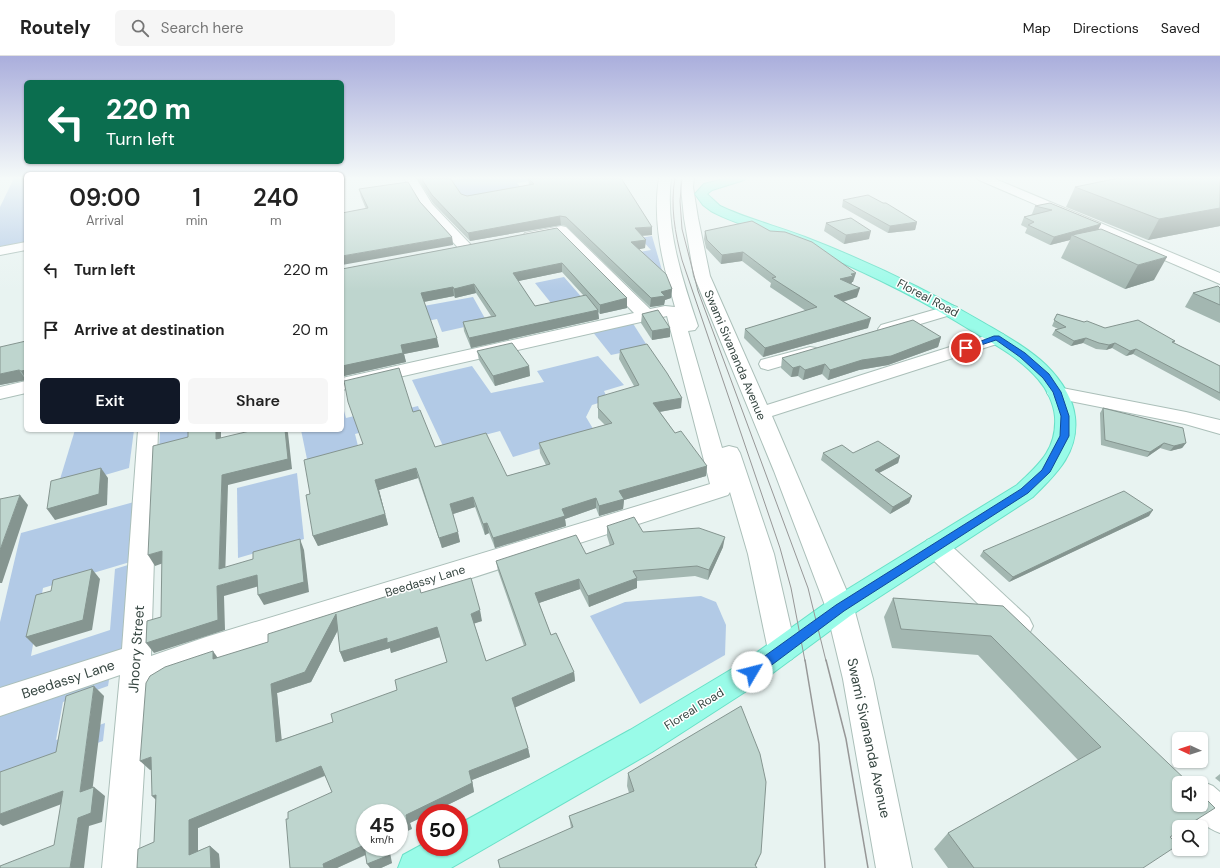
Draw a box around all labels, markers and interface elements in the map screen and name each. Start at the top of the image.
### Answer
search box [115,10,395,46]
text: Routely [20,15,91,40]
icon: search [129,17,151,39]
text: Search here [161,18,243,38]
text: Map [1023,19,1051,37]
text: Directions [1073,19,1139,37]
text: Saved [1161,19,1200,37]
text: 220 m [106,91,191,128]
icon: left [40,96,92,148]
text: Turn left [106,127,175,151]
text: 09:00 [69,182,140,213]
text: 1 [193,182,201,213]
text: 240 [253,182,299,213]
text: Arrival [86,212,124,229]
text: min [186,212,208,229]
text: m [270,212,282,229]
icon: left [40,259,62,281]
text: Turn left [74,260,135,280]
text: 220 m [283,260,328,280]
street label: Floreal Road [894,275,962,321]
street label: Swami Sivananda Avenue [700,287,770,423]
icon: arrive [40,319,62,341]
text: Arrive at destination [74,320,225,340]
text: 20 m [292,320,328,340]
pin [949,331,983,365]
icon: arrive [955,337,977,359]
button: Exit [40,378,180,424]
button: Share [188,378,328,424]
street label: Beedassy Lane [383,561,467,601]
street label: Jhoory Street [124,604,148,694]
position arrow [731,651,773,693]
street label: Beedassy Lane [19,655,117,703]
street label: Swami Sivananda Avenue [843,656,895,820]
street label: Floreal Road [661,684,727,734]
north arrow [1172,732,1208,768]
map controls [1172,732,1208,856]
button: sound [1172,776,1208,812]
speed limit sign: 50 [416,804,468,856]
text: 45 [369,812,395,838]
button: search [1172,820,1208,856]
text: km/h [370,833,394,846]

